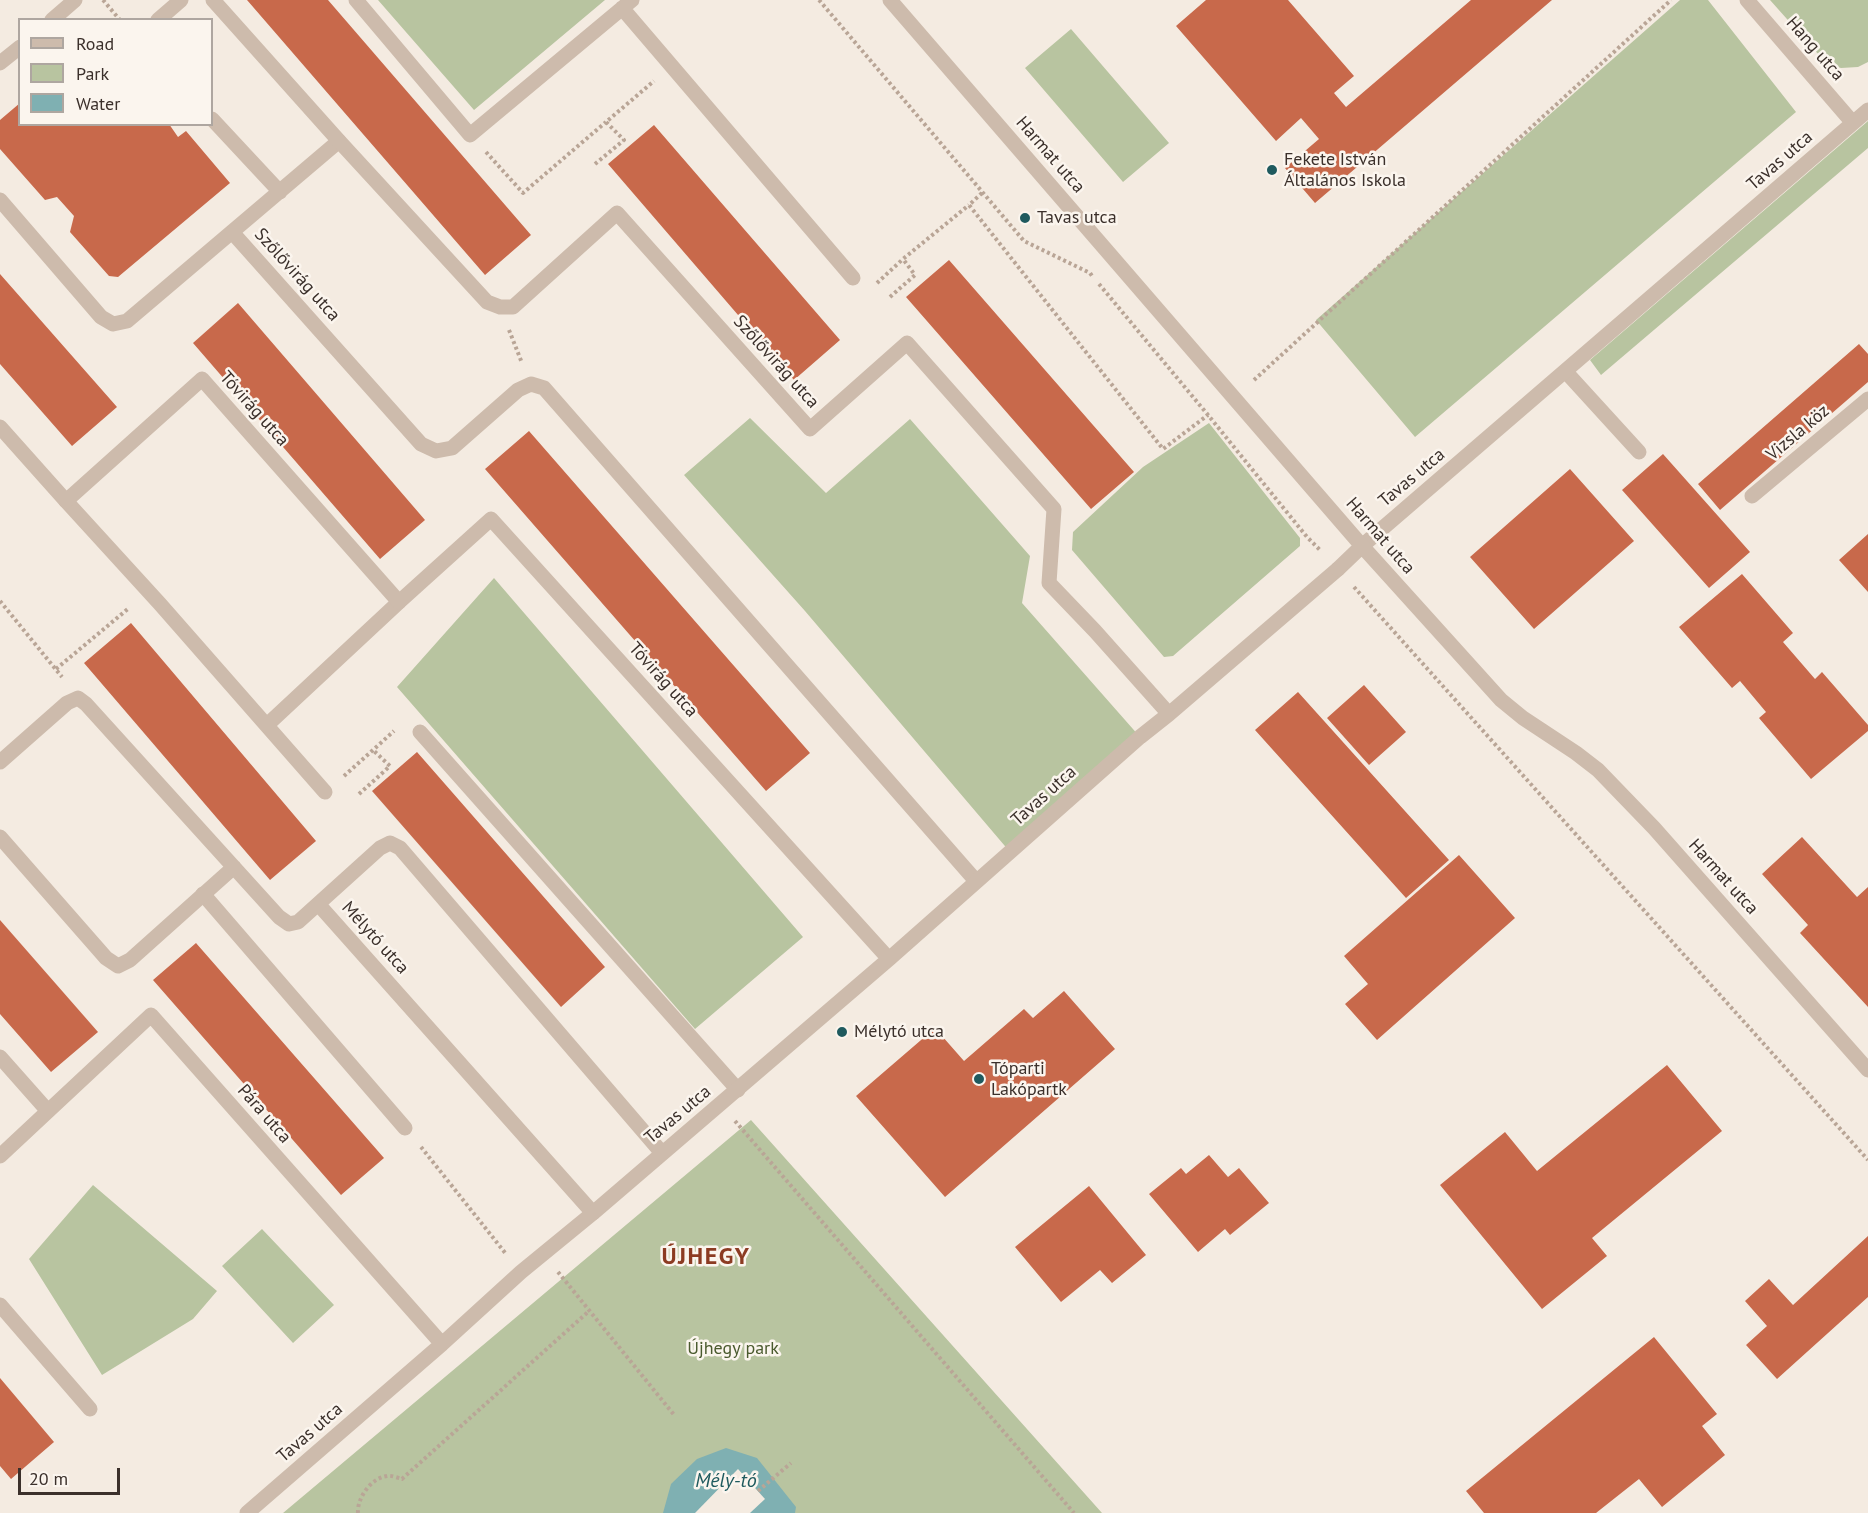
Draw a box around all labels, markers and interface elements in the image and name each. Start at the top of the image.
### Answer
street label: Hang utca [1781,12,1849,86]
legend [18,18,213,126]
text: Road [76,32,114,55]
text: Park [76,62,109,85]
text: Water [76,92,120,115]
street label: Harmat utca [1011,112,1089,198]
street label: Tavas utca [1743,127,1817,195]
place label: Fekete István Általános Iskola [1284,149,1406,192]
marker: Fekete István Általános Iskola [1265,163,1279,177]
place label: Tavas utca [1037,207,1117,229]
marker: Tavas utca [1018,211,1032,225]
street label: Szőlővirág utca [250,224,344,326]
street label: Szőlővirág utca [729,311,823,413]
street label: Tóvirág utca [215,367,293,451]
street label: Vizsla köz [1762,400,1834,466]
street label: Tavas utca [1375,444,1449,512]
street label: Harmat utca [1341,493,1419,579]
street label: Tóvirág utca [624,638,702,722]
street label: Tavas utca [1007,761,1081,831]
street label: Harmat utca [1683,835,1763,919]
street label: Mélytó utca [337,897,413,979]
place label: Mélytó utca [854,1021,944,1043]
marker: Mélytó utca [835,1025,849,1039]
place label: Tóparti Lakópartk [991,1058,1067,1100]
marker: Tóparti Lakópartk [972,1072,986,1086]
street label: Pára utca [233,1080,295,1148]
street label: Tavas utca [641,1081,715,1149]
district label: ÚJHEGY [661,1243,751,1271]
park label: Újhegy park [687,1338,779,1360]
street label: Tavas utca [273,1399,347,1467]
scale bar [21,1456,123,1494]
text: 20 m [29,1467,68,1490]
water label: Mély-tó [695,1469,757,1493]

